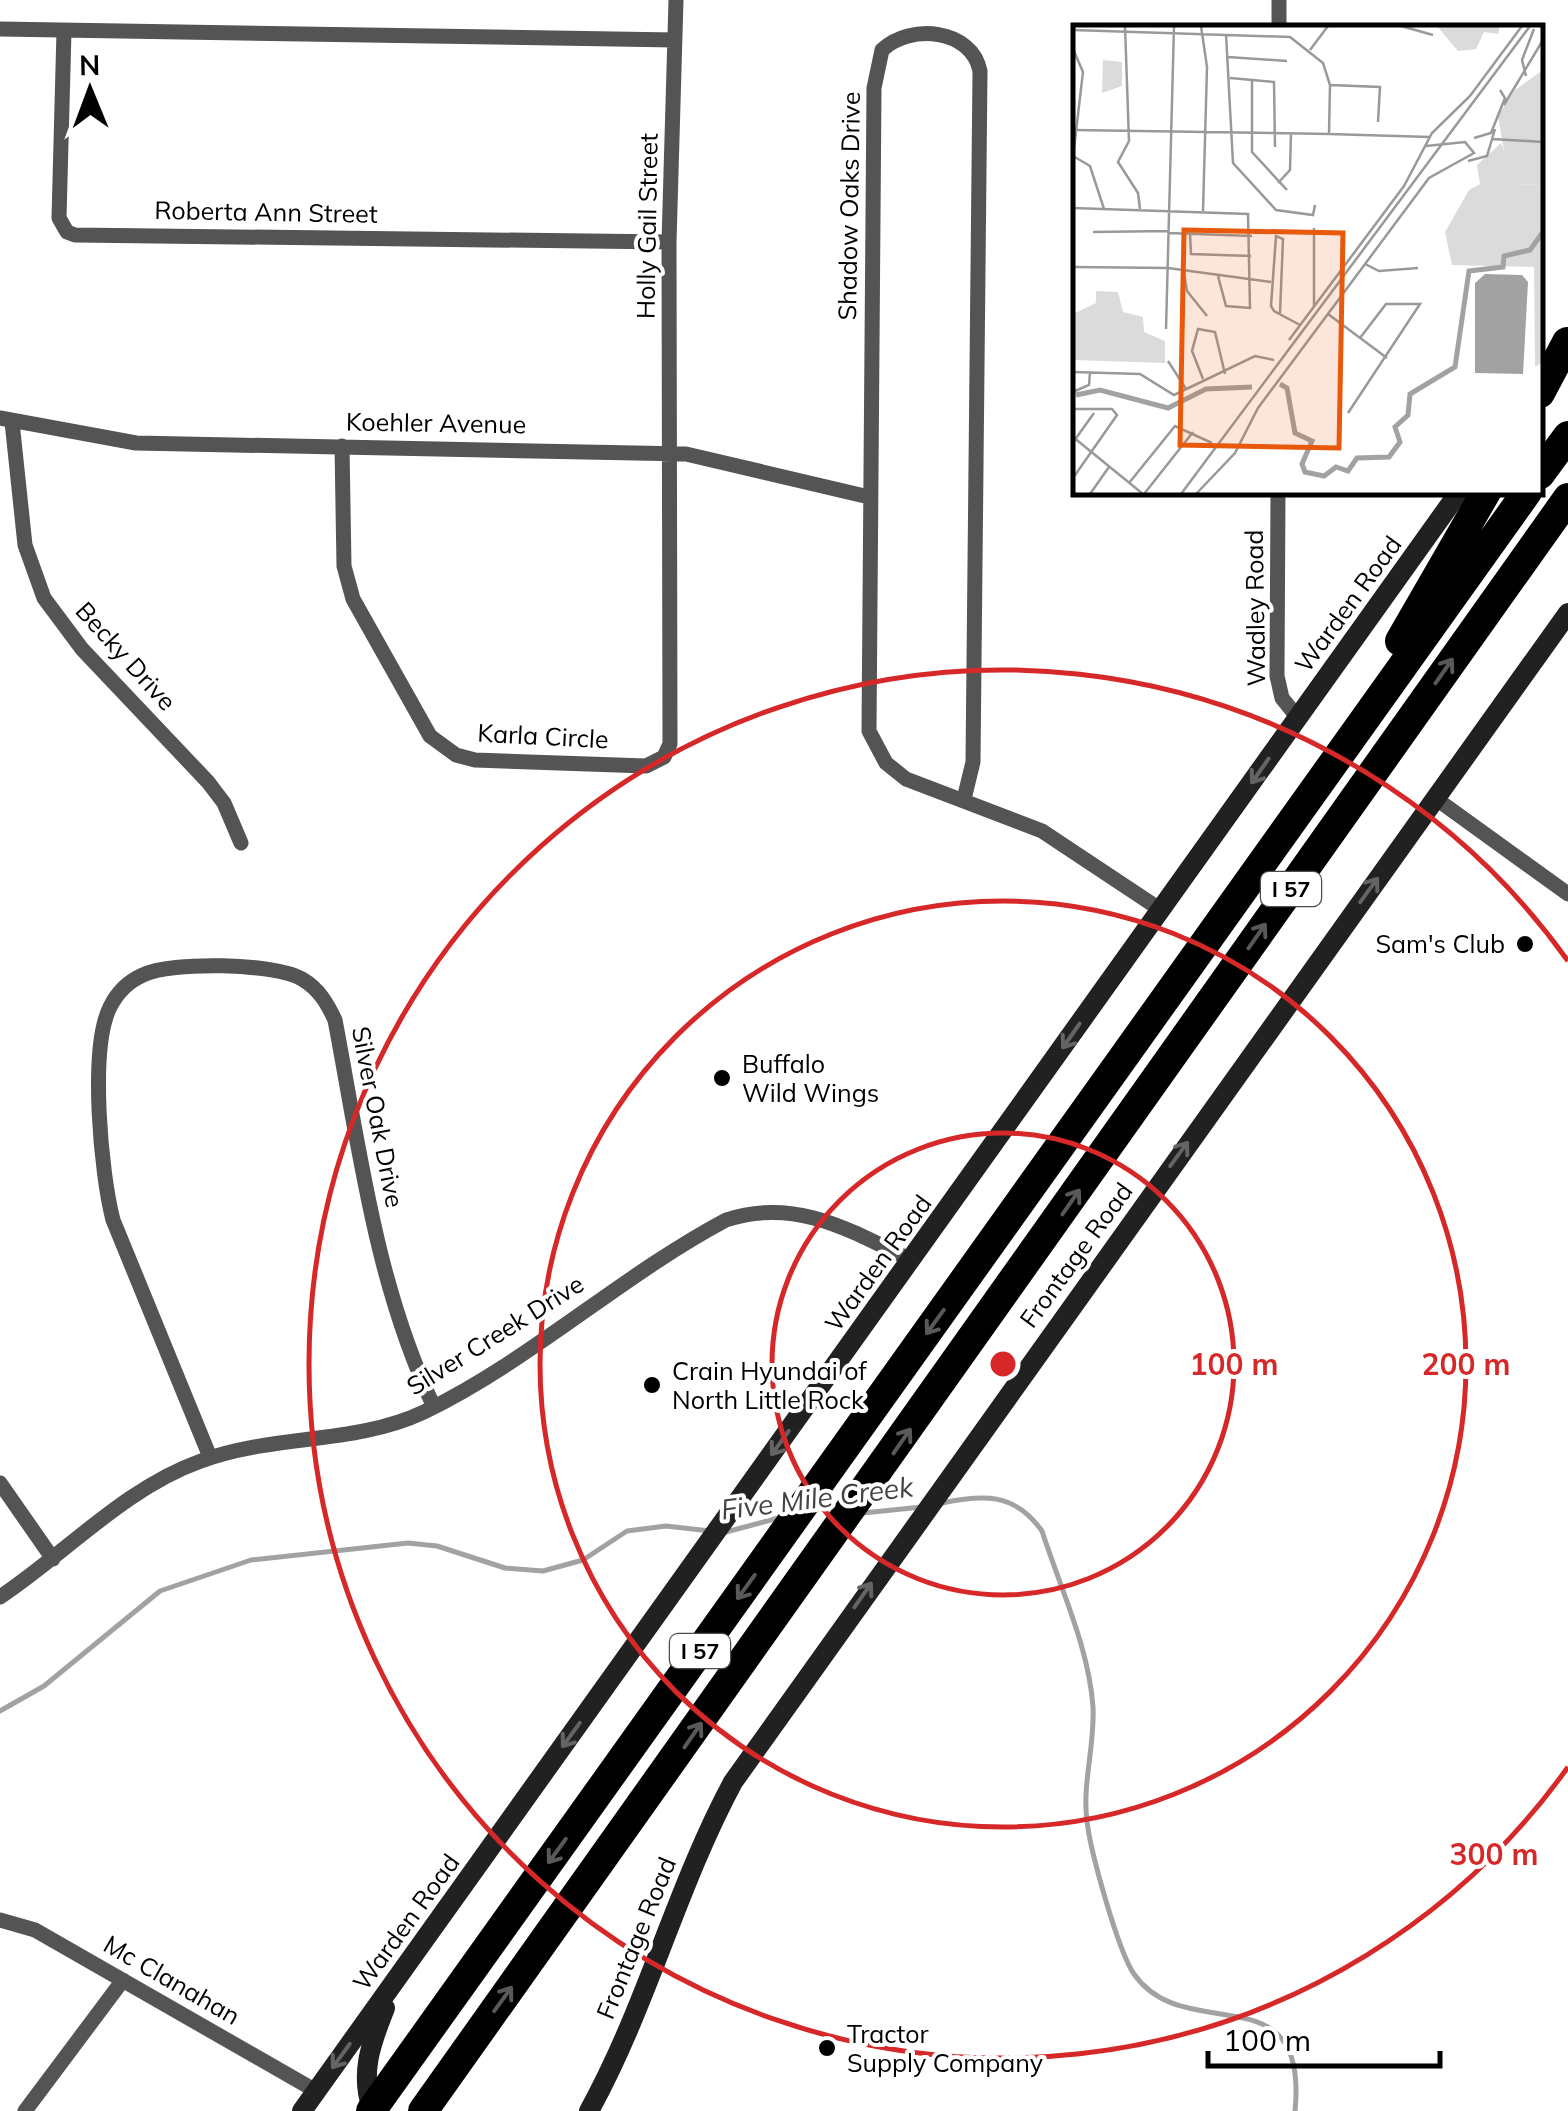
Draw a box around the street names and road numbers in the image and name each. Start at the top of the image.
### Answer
street label: Shadow Oaks Drive [831,91,866,321]
street label: Holly Gail Street [629,133,664,319]
street label: Roberta Ann Street [154,194,378,229]
street label: Koehler Avenue [346,405,526,440]
street label: Wadley Road [1238,529,1271,687]
street label: Warden Road [1288,529,1408,678]
street label: Becky Drive [69,595,183,716]
street label: Karla Circle [477,717,609,754]
road number: I 57 [1261,872,1321,906]
street label: Silver Oak Drive [346,1024,411,1210]
street label: Frontage Road [1013,1176,1139,1333]
street label: Warden Road [818,1188,938,1337]
street label: Silver Creek Drive [401,1268,589,1401]
road number: I 57 [670,1634,730,1668]
street label: Warden Road [346,1847,466,1996]
street label: Frontage Road [589,1852,682,2023]
street label: Mc Clanahan [99,1928,246,2031]

